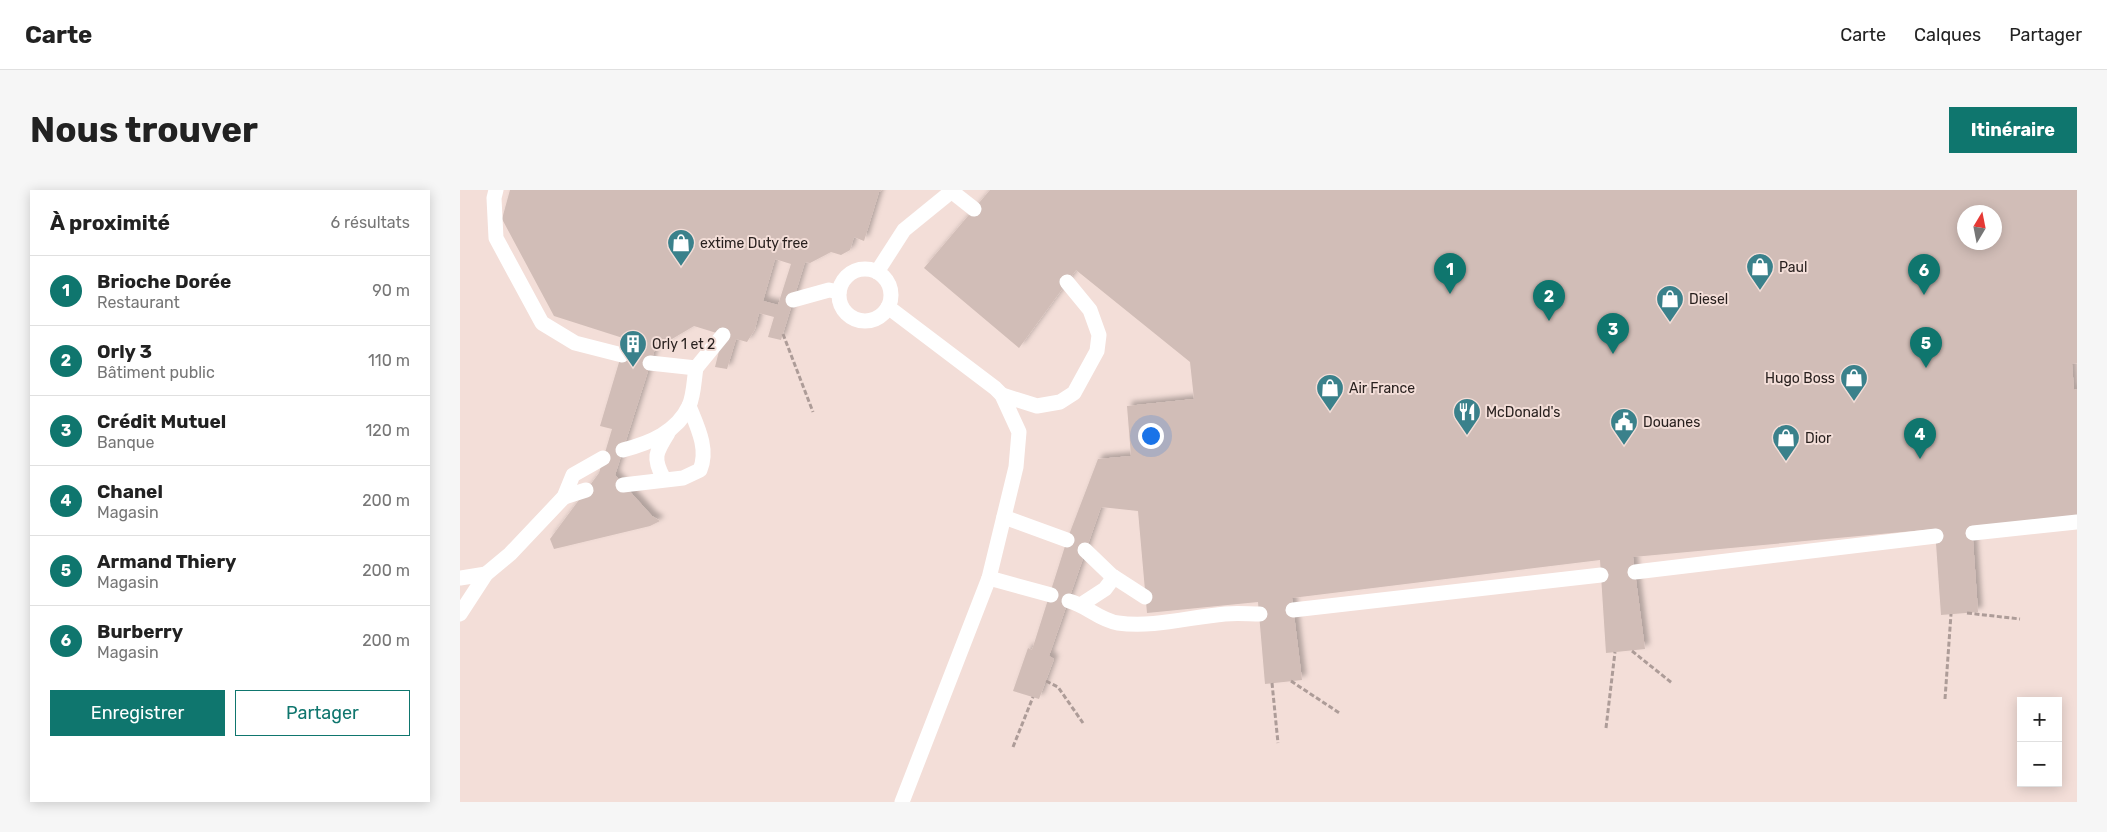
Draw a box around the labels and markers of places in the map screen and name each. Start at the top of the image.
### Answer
shop icon: extime Duty free [666,228,696,267]
place label: extime Duty free [700,235,808,252]
shop icon: Paul [1745,252,1775,291]
pin: 1 [1434,253,1466,294]
pin: 6 [1908,254,1940,295]
place label: Paul [1779,259,1807,276]
pin: 2 [1533,280,1565,321]
shop icon: Diesel [1655,284,1685,323]
place label: Diesel [1689,291,1728,308]
pin: 3 [1597,313,1629,354]
pin: 5 [1910,327,1942,368]
building icon: Orly 1 et 2 [618,329,648,368]
place label: Orly 1 et 2 [652,336,715,353]
shop icon: Hugo Boss [1839,363,1869,402]
place label: Hugo Boss [1765,370,1835,387]
shop icon: Air France [1315,373,1345,412]
place label: Air France [1349,380,1415,397]
restaurant icon: McDonald's [1452,397,1482,436]
place label: McDonald's [1486,404,1560,421]
public building icon: Douanes [1609,407,1639,446]
place label: Douanes [1643,414,1700,431]
pin: 4 [1904,418,1936,459]
shop icon: Dior [1771,423,1801,462]
place label: Dior [1805,430,1832,447]

